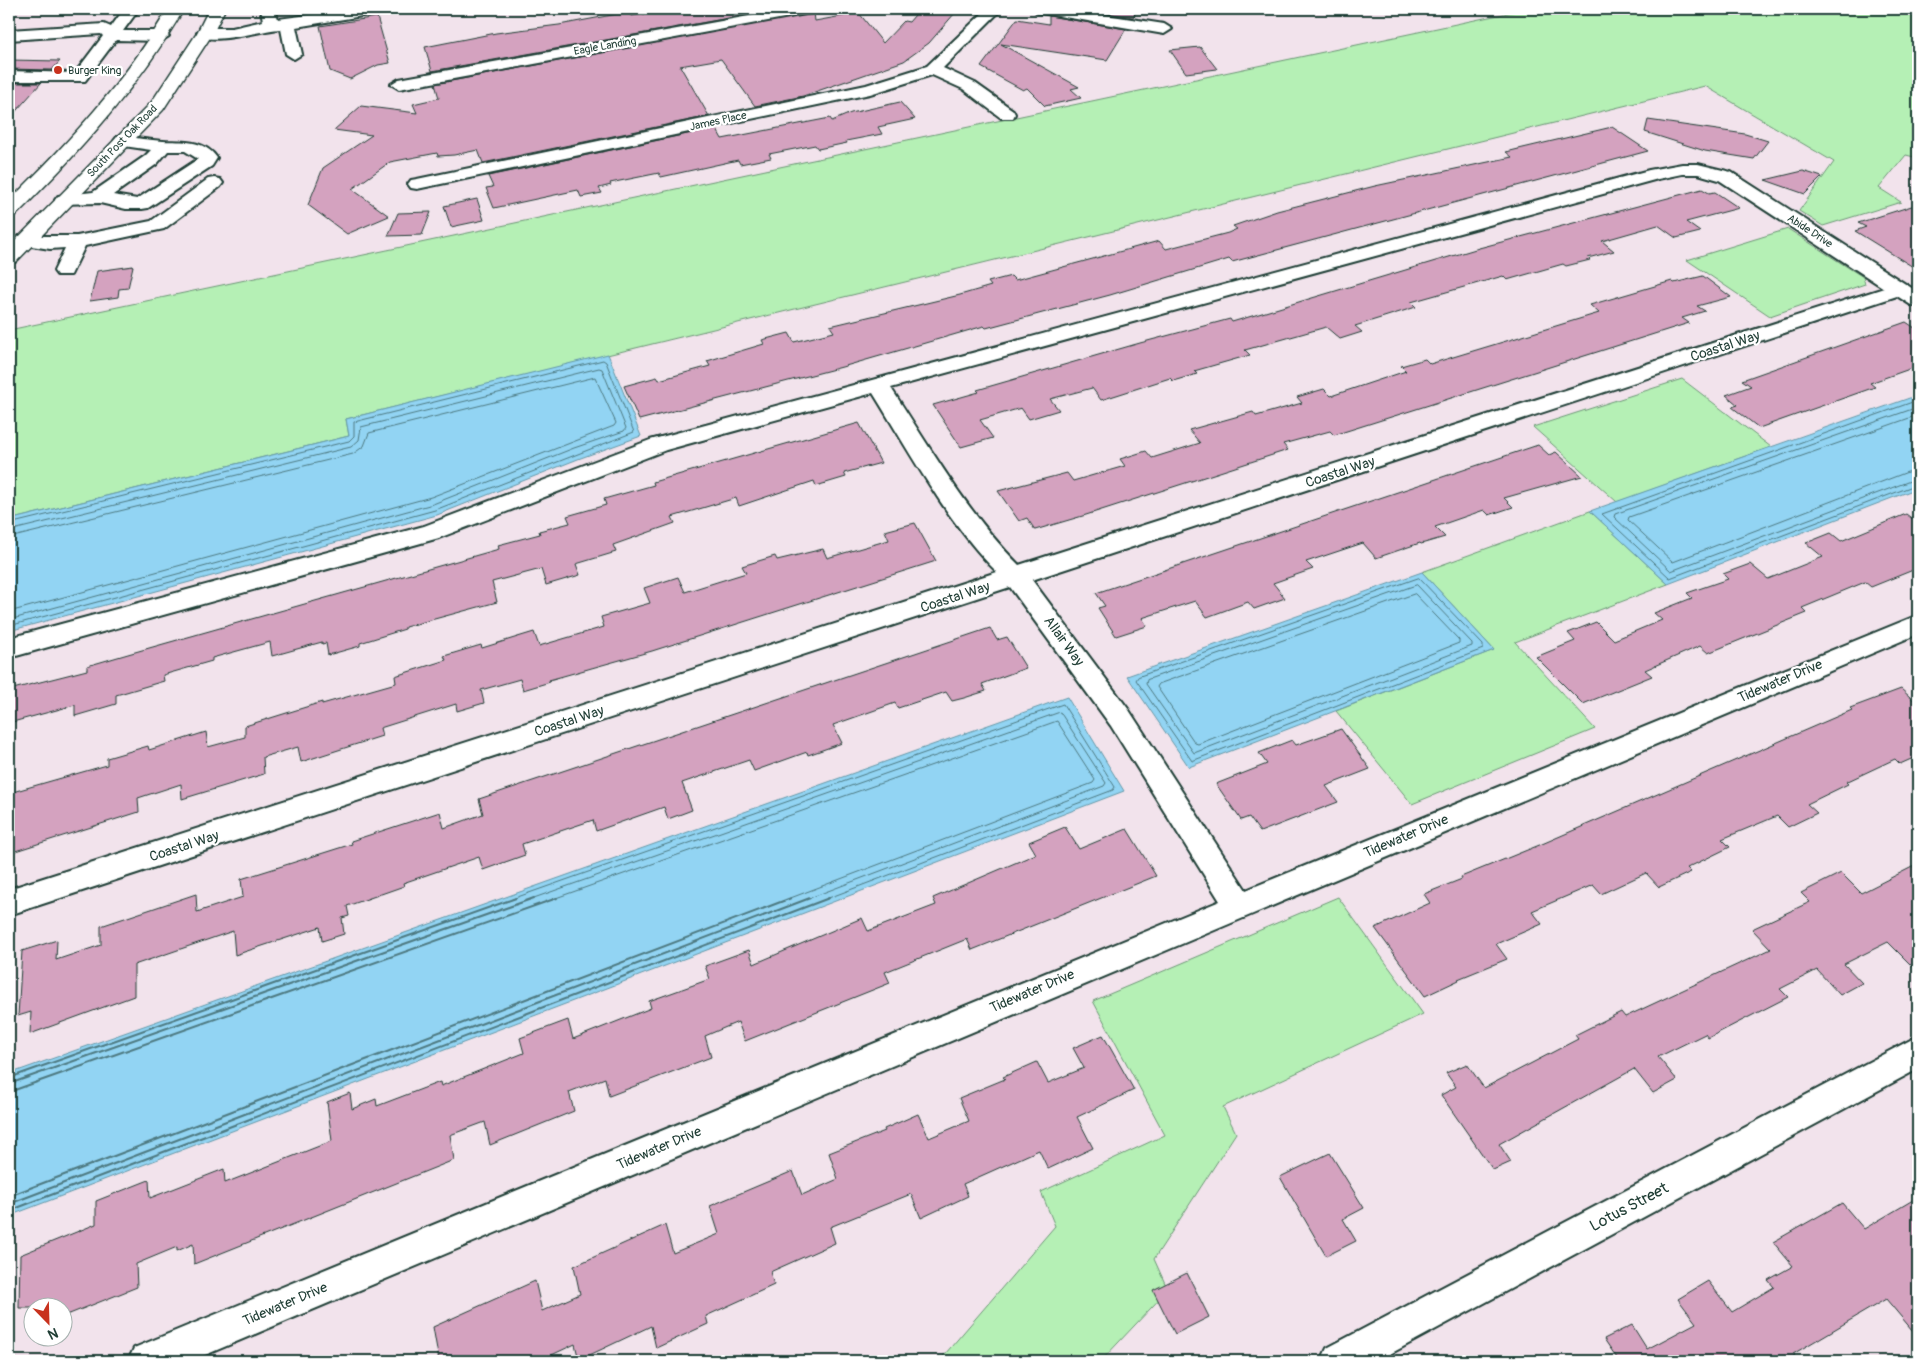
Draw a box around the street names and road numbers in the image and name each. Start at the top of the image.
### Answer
street label: Eagle Landing [573,34,638,58]
street label: South Post Oak Road [84,102,160,180]
street label: James Place [688,109,748,133]
street label: Abide Drive [1785,212,1836,251]
street label: Coastal Way [1688,327,1762,365]
street label: Coastal Way [1303,453,1377,491]
street label: Coastal Way [918,578,992,616]
street label: Allair Way [1040,613,1088,669]
street label: Tidewater Drive [1735,656,1825,706]
street label: Coastal Way [532,702,606,740]
street label: Tidewater Drive [1361,811,1451,861]
street label: Coastal Way [147,827,221,865]
street label: Tidewater Drive [987,966,1077,1016]
street label: Tidewater Drive [614,1123,704,1173]
street label: Lotus Street [1586,1178,1672,1236]
street label: Tidewater Drive [240,1279,330,1329]

